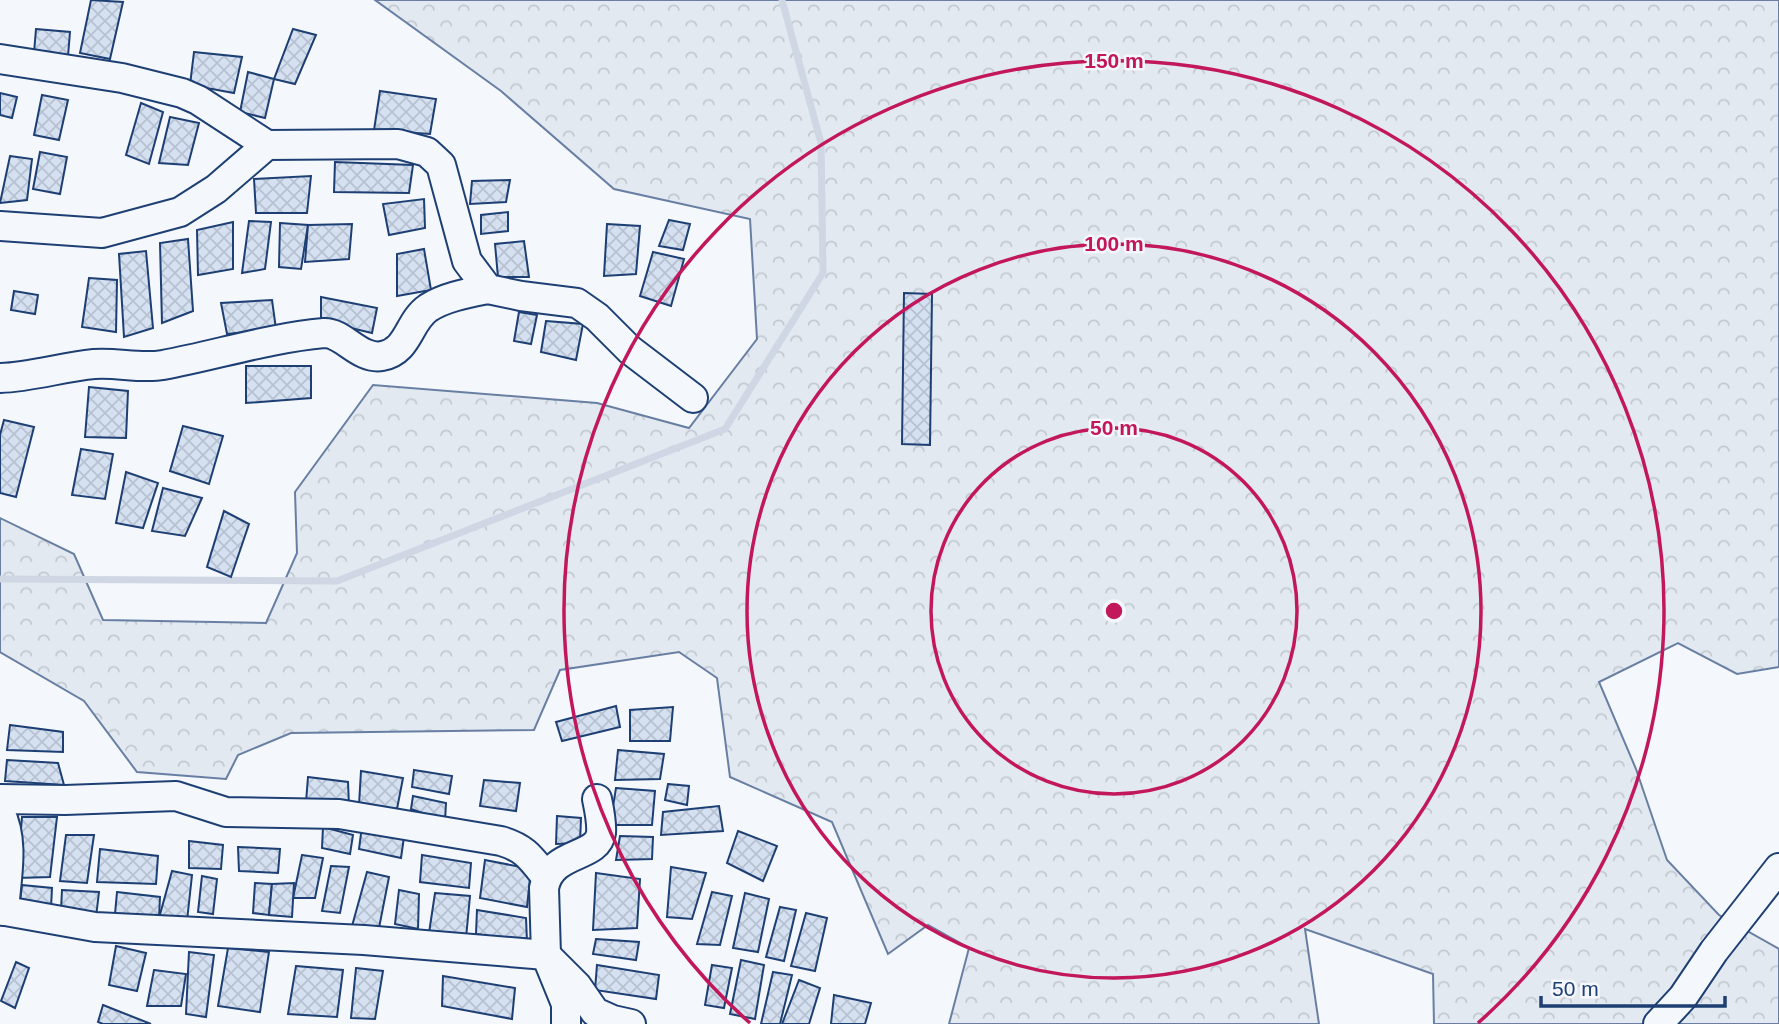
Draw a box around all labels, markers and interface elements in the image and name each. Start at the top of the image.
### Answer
text: 150 m [1084,49,1144,72]
text: 100 m [1084,232,1144,255]
text: 50 m [1090,416,1138,439]
centre of rings [1102,599,1126,623]
scale bar [1541,964,1725,1008]
text: 50 m [1552,977,1599,1000]

